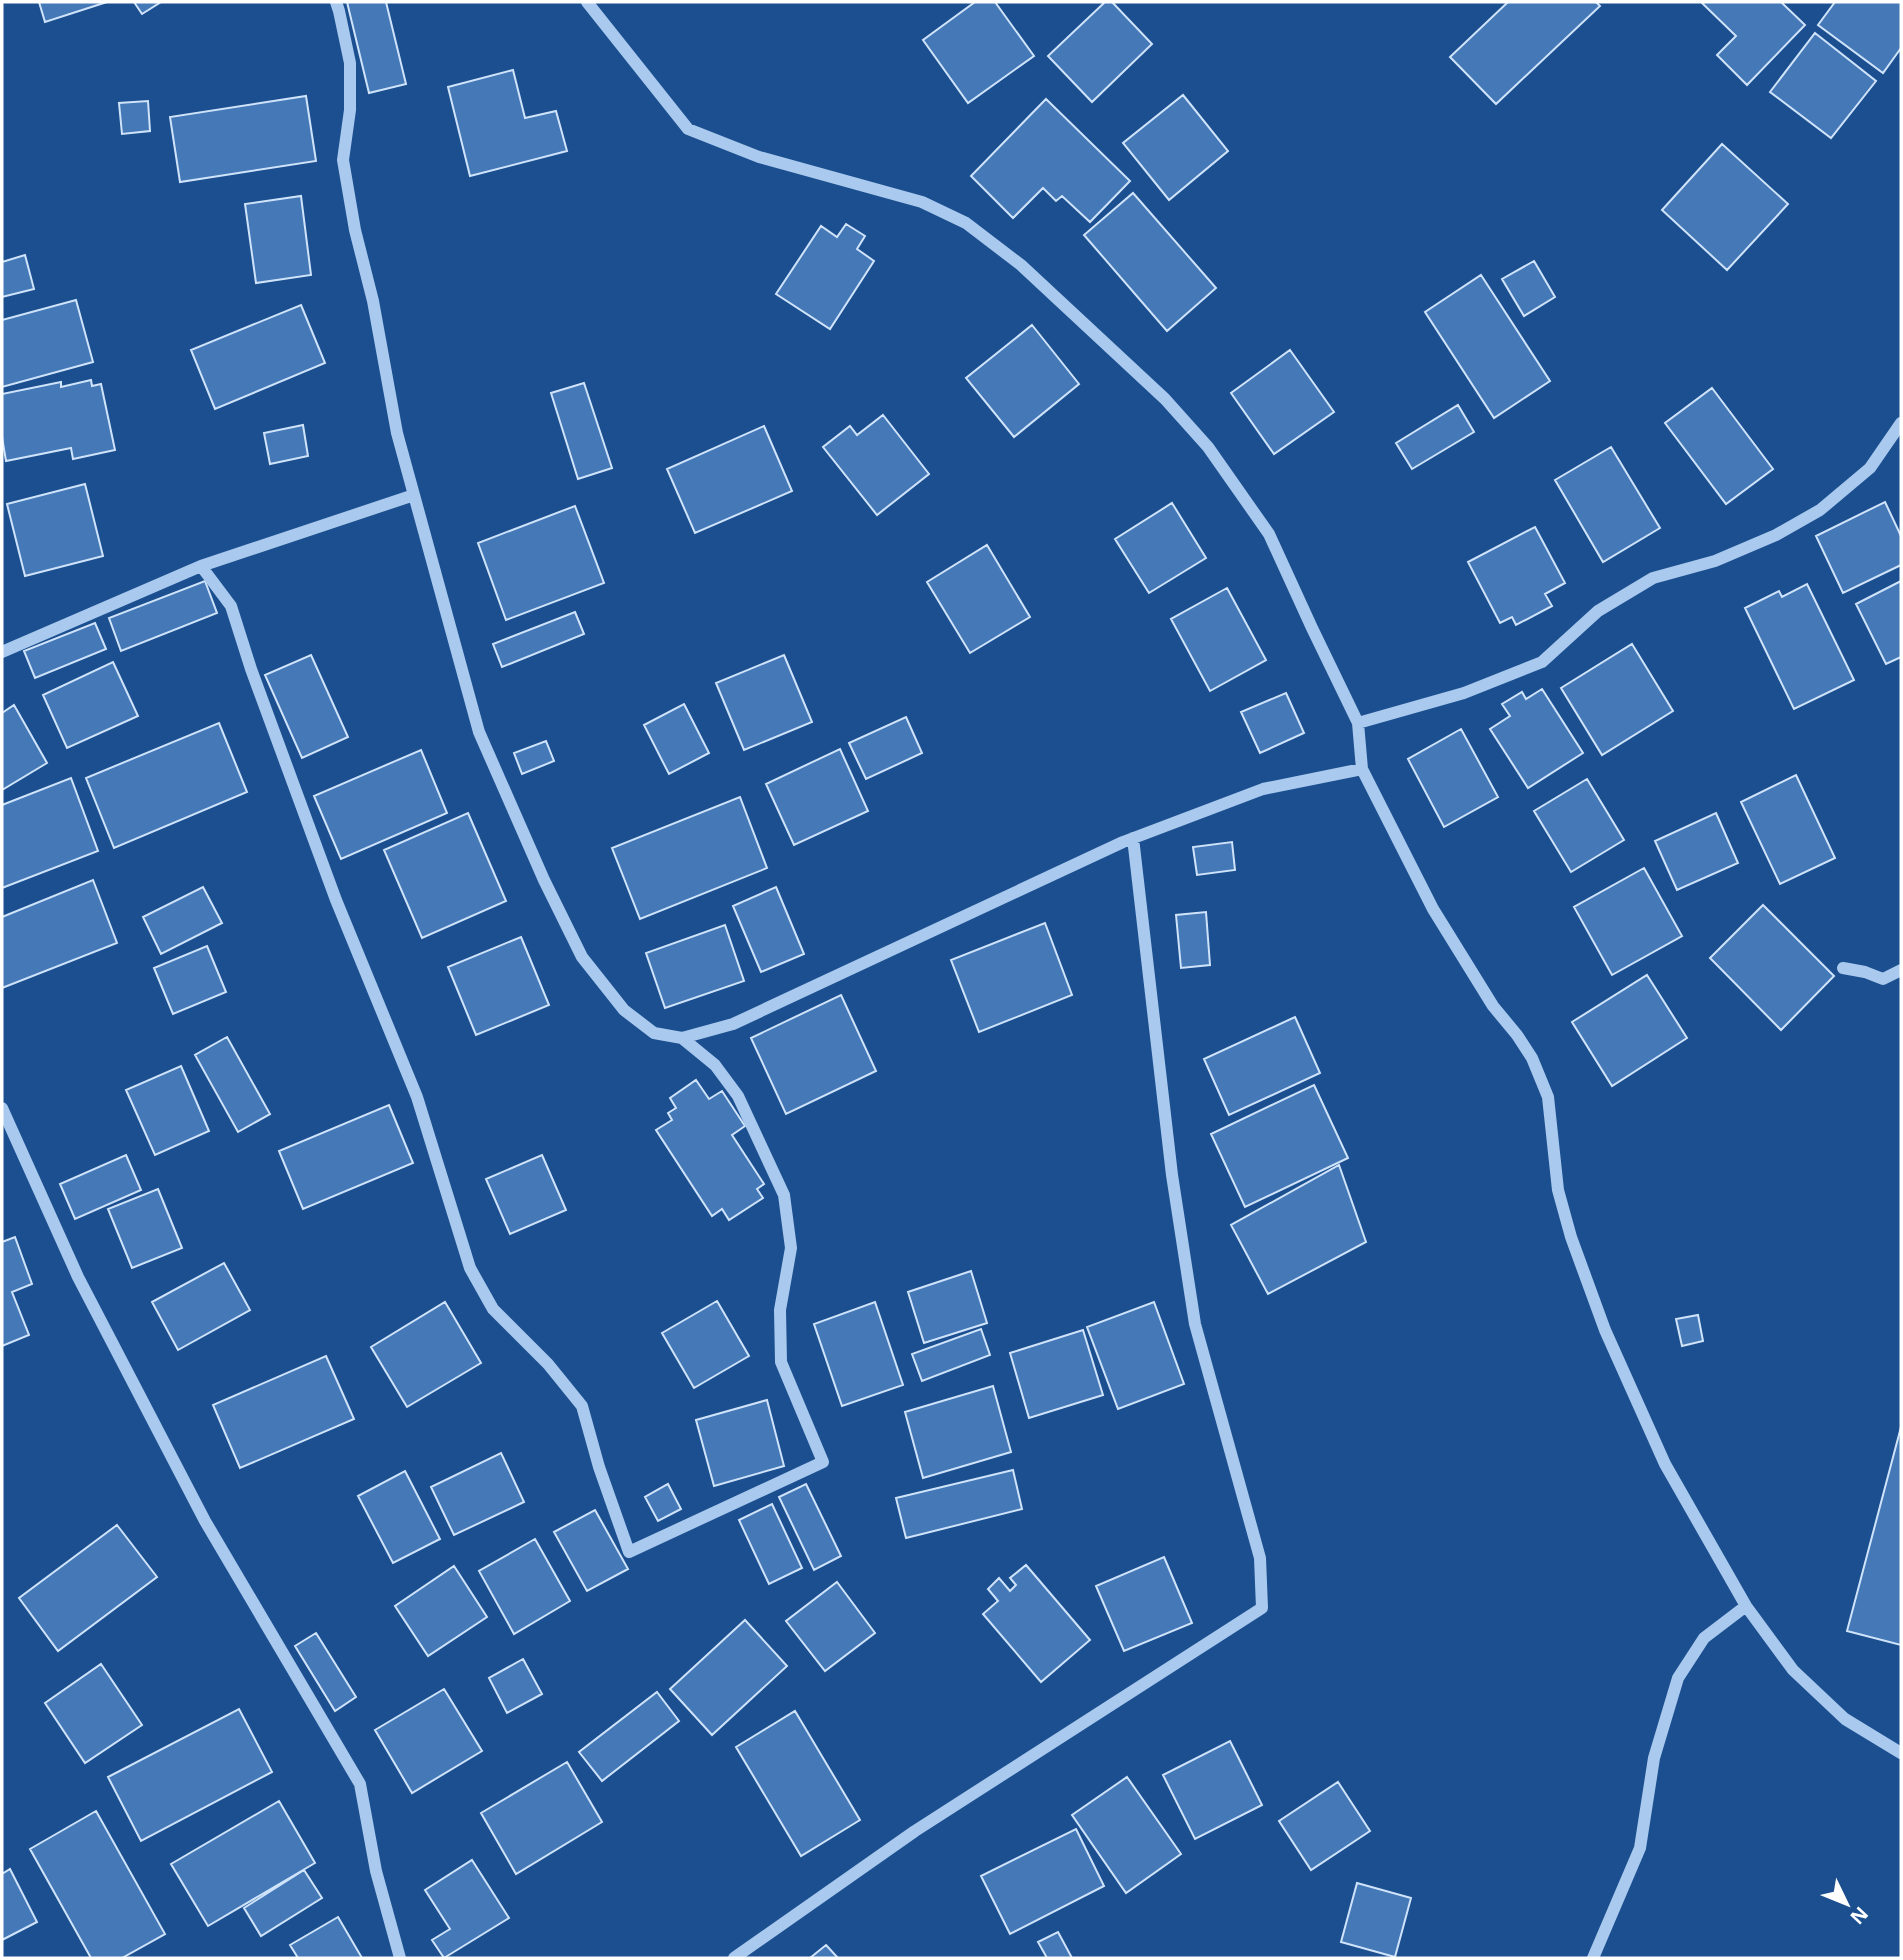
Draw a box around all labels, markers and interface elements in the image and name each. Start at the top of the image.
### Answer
north arrow [1812,1869,1882,1939]
text: N [1845,1901,1874,1930]

